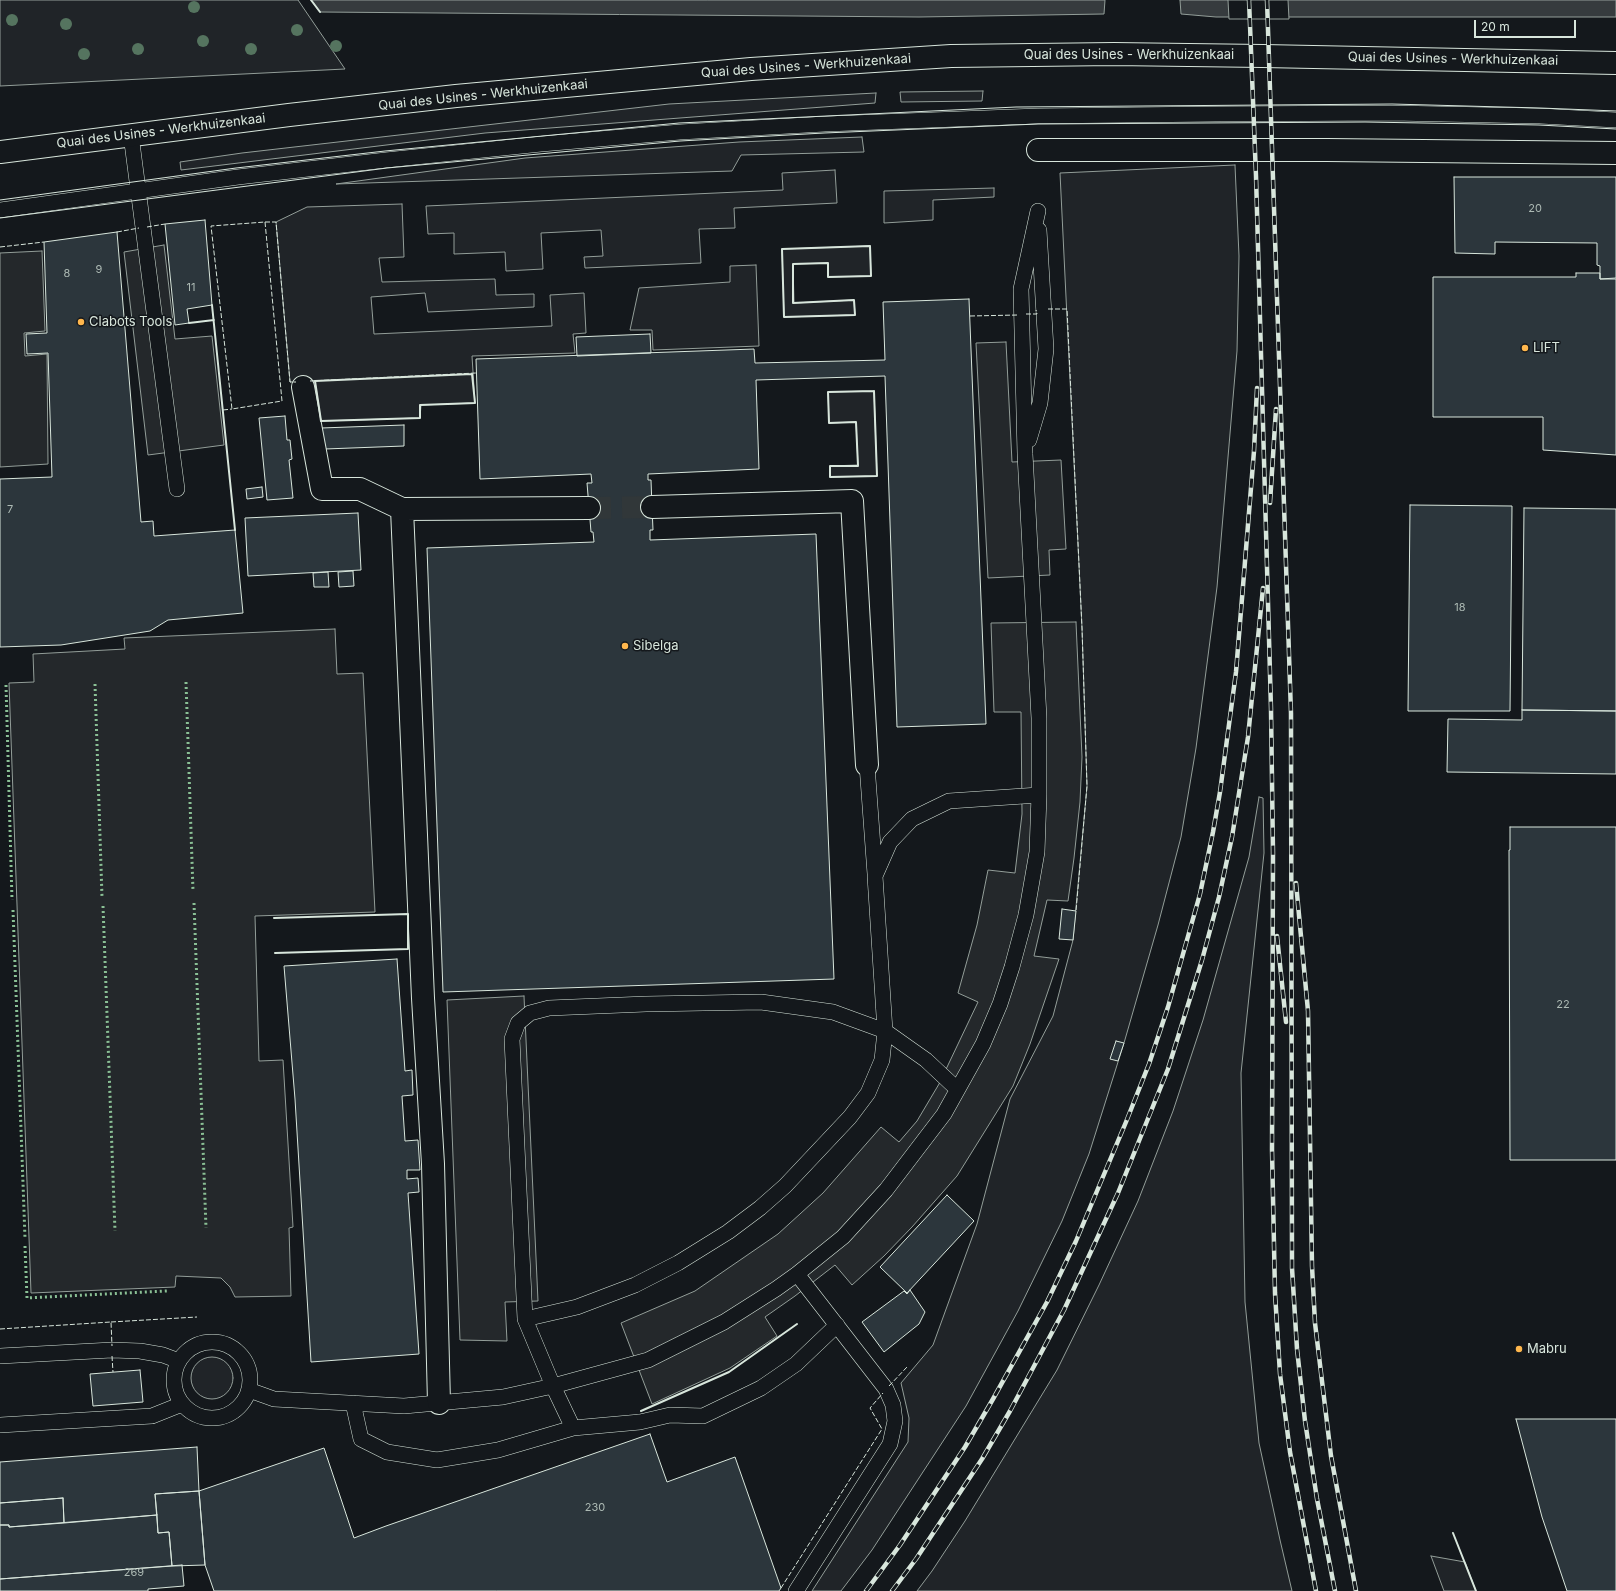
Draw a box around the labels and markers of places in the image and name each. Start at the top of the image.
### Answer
place label: Clabots Tools [89,314,172,330]
marker: Clabots Tools [76,317,86,327]
place label: LIFT [1533,340,1560,356]
marker: LIFT [1520,343,1530,353]
place label: Sibelga [633,638,678,654]
marker: Sibelga [620,641,630,651]
place label: Mabru [1527,1341,1567,1357]
marker: Mabru [1514,1344,1524,1354]

